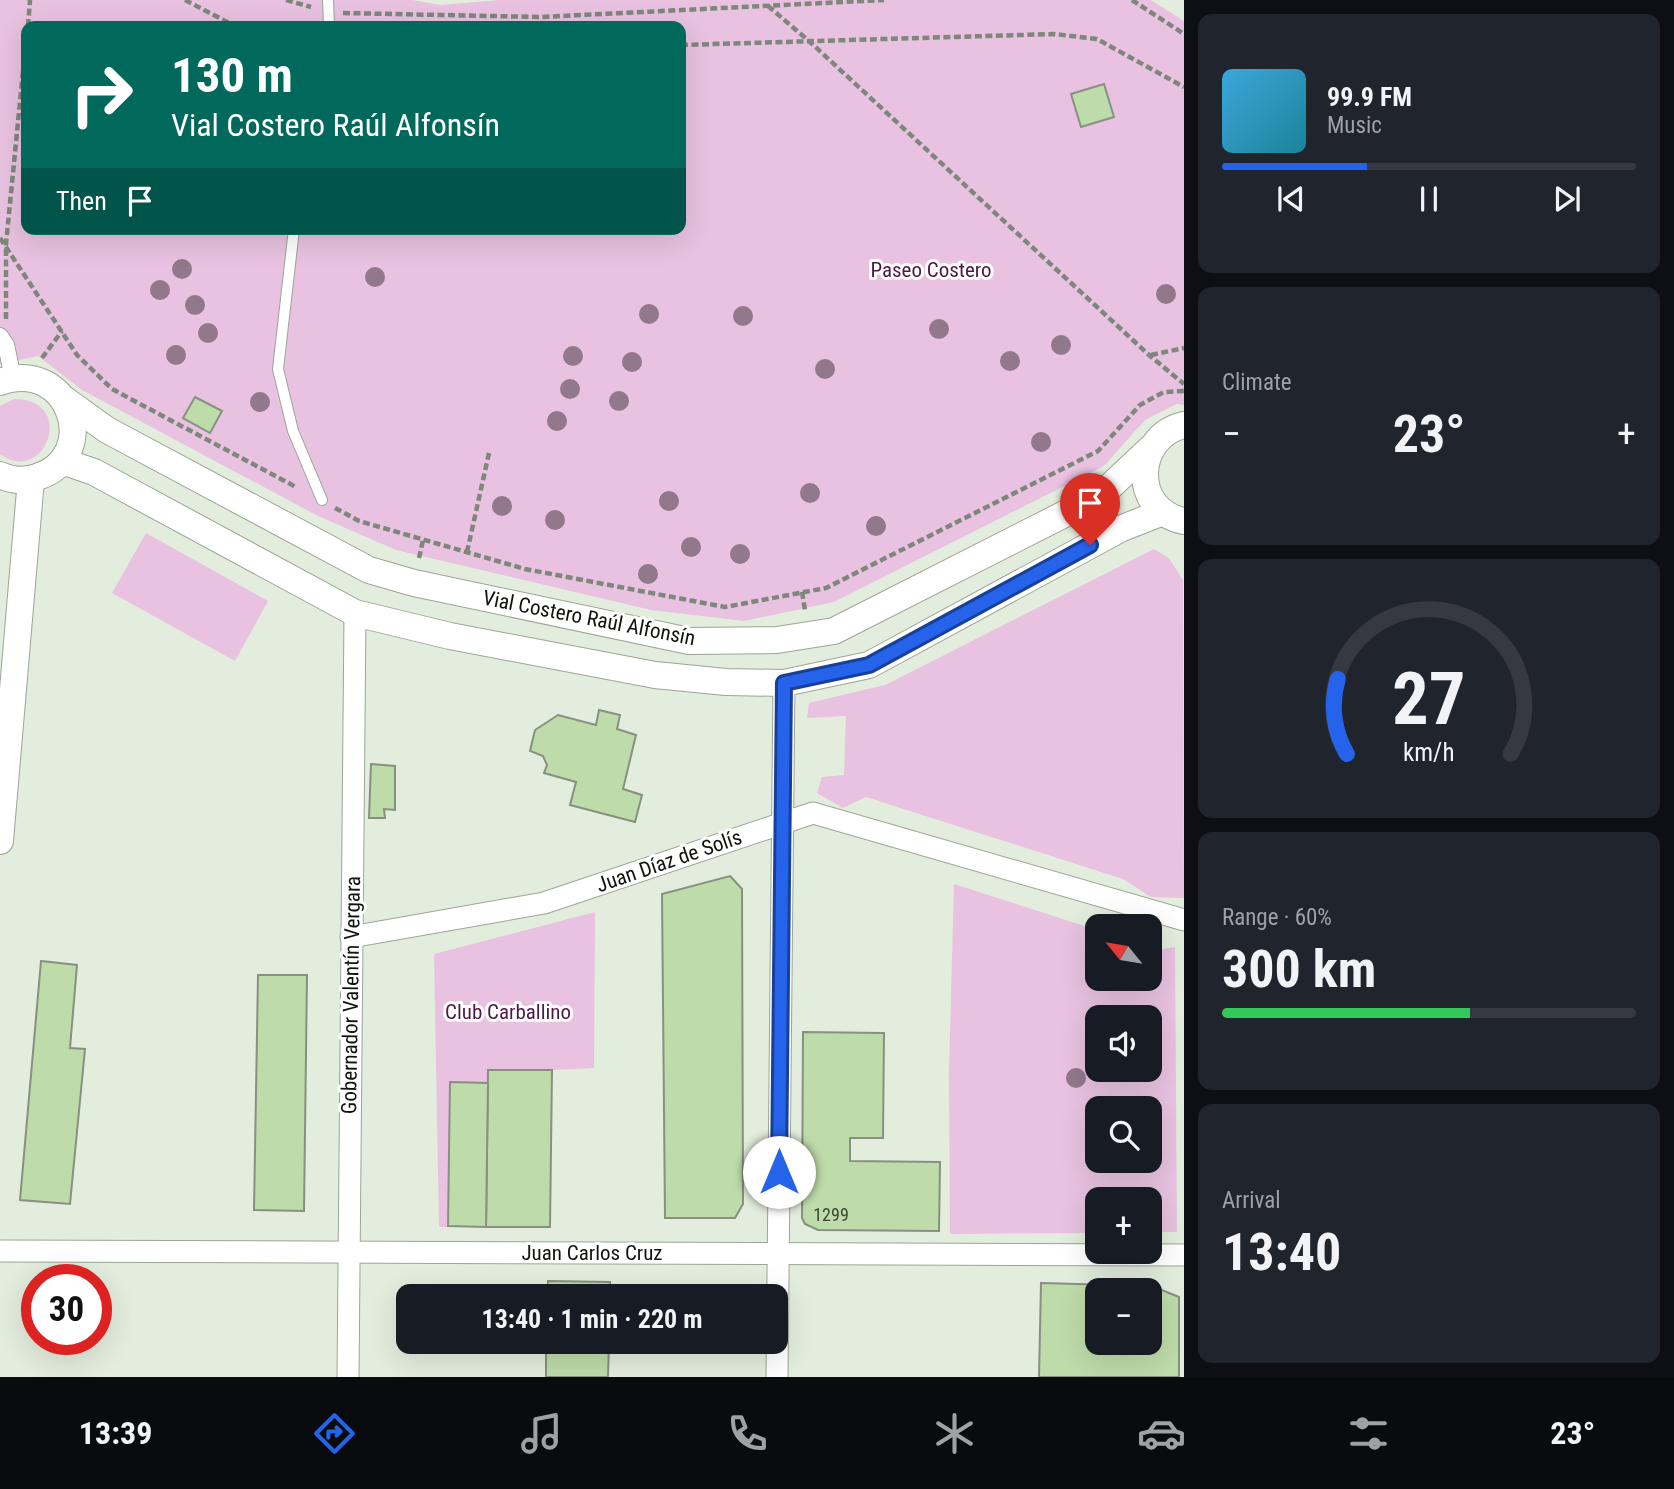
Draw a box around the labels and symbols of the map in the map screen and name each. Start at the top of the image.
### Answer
park label: Paseo Costero [870,258,992,282]
pin [1060,473,1120,545]
street label: Vial Costero Raúl Alfonsín [481,586,697,650]
street label: Juan Díaz de Solís [593,825,745,897]
street label: Gobernador Valentín Vergara [337,876,365,1114]
north arrow [1085,914,1162,990]
park label: Club Carballino [445,1000,571,1024]
position arrow [742,1135,816,1209]
house number: 1299 [813,1204,849,1225]
street label: Juan Carlos Cruz [521,1241,663,1265]
speed limit sign: 30 [21,1264,112,1355]

